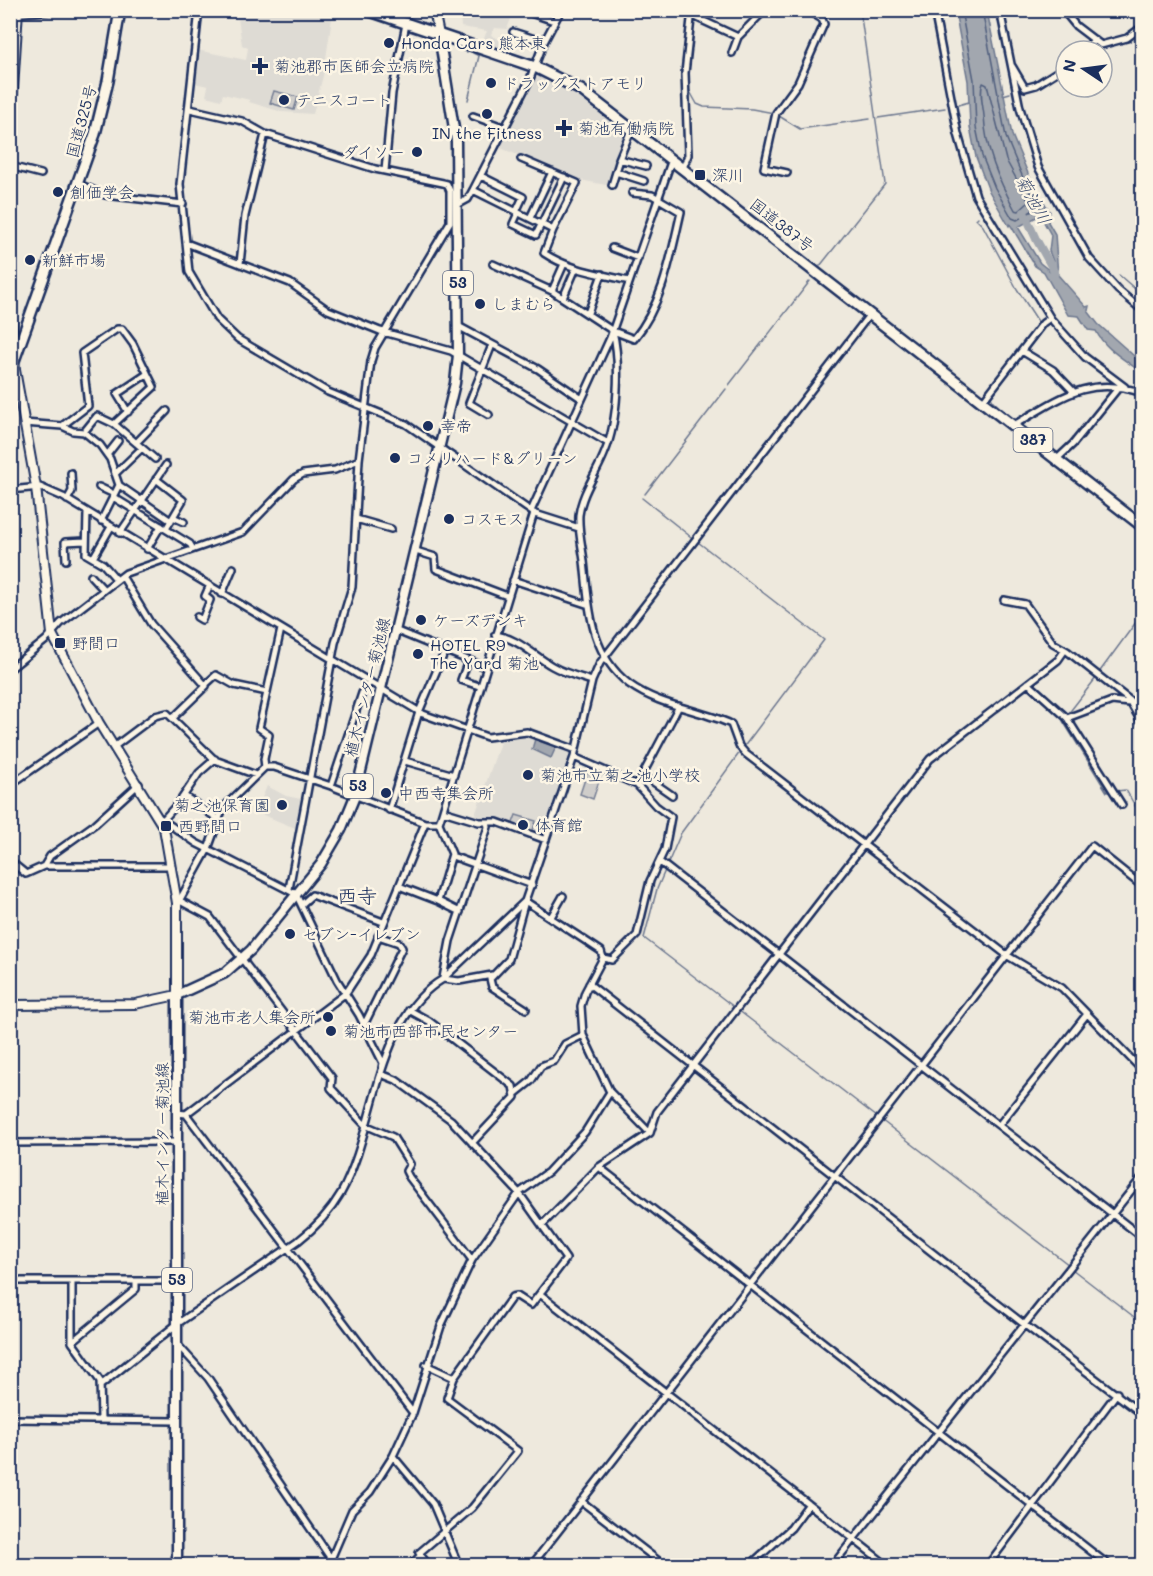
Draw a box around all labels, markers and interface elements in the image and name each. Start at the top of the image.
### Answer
place label: Honda Cars 熊本東 [401,32,546,53]
marker: Honda Cars 熊本東 [382,36,396,50]
north arrow [1054,39,1114,99]
place label: 菊池郡市医師会立病院 [274,55,434,76]
marker: 菊池郡市医師会立病院 [251,57,269,75]
text: N [1057,57,1080,74]
place label: ドラッグストアモリ [503,72,647,93]
marker: ドラッグストアモリ [484,76,498,90]
street label: 国道325号 [61,82,100,160]
place label: テニスコート [296,89,392,110]
marker: テニスコート [277,93,291,107]
marker: IN the Fitness [480,107,494,121]
place label: 菊池有働病院 [578,117,674,138]
marker: 菊池有働病院 [555,119,573,137]
place label: IN the Fitness [432,122,542,143]
place label: ダイソー [343,141,405,162]
marker: ダイソー [410,145,424,159]
place label: 深川 [712,164,744,185]
marker: 深川 [693,168,707,182]
water label: 菊池川 [1010,170,1057,229]
place label: 創価学会 [70,181,134,202]
marker: 創価学会 [51,185,65,199]
street label: 国道387号 [746,193,819,256]
place label: 新鮮市場 [42,249,106,270]
marker: 新鮮市場 [23,253,37,267]
road number: 53 [443,271,473,295]
place label: しまむら [492,293,556,314]
marker: しまむら [473,297,487,311]
place label: 幸帝 [440,415,472,436]
marker: 幸帝 [421,419,435,433]
road number: 387 [1014,428,1052,452]
place label: コメリハード&グリーン [407,447,578,468]
marker: コメリハード&グリーン [388,451,402,465]
place label: コスモス [461,508,524,529]
marker: コスモス [442,512,456,526]
place label: ケーズデンキ [433,609,528,630]
marker: ケーズデンキ [414,613,428,627]
street label: 植木インター菊池線 [339,615,394,759]
place label: 野間口 [72,632,120,653]
place label: HOTEL R9 The Yard 菊池 [430,634,539,673]
marker: 野間口 [53,636,67,650]
marker: HOTEL R9 The Yard 菊池 [411,647,425,661]
place label: 菊池市立菊之池小学校 [540,764,700,785]
marker: 菊池市立菊之池小学校 [521,768,535,782]
road number: 53 [343,774,373,798]
place label: 中西寺集会所 [398,782,494,803]
marker: 中西寺集会所 [379,786,393,800]
place label: 菊之池保育園 [174,794,270,815]
marker: 菊之池保育園 [275,798,289,812]
place label: 体育館 [535,814,583,835]
place label: 西野間口 [178,815,242,836]
marker: 体育館 [516,818,530,832]
marker: 西野間口 [159,819,173,833]
district label: 西寺 [337,882,377,908]
place label: セブン-イレブン [302,923,421,944]
marker: セブン-イレブン [283,927,297,941]
place label: 菊池市老人集会所 [188,1006,316,1027]
marker: 菊池市老人集会所 [321,1010,335,1024]
place label: 菊池市西部市民センター [343,1020,518,1041]
marker: 菊池市西部市民センター [324,1024,338,1038]
street label: 植木インター菊池線 [151,1062,172,1206]
road number: 53 [162,1268,192,1292]

